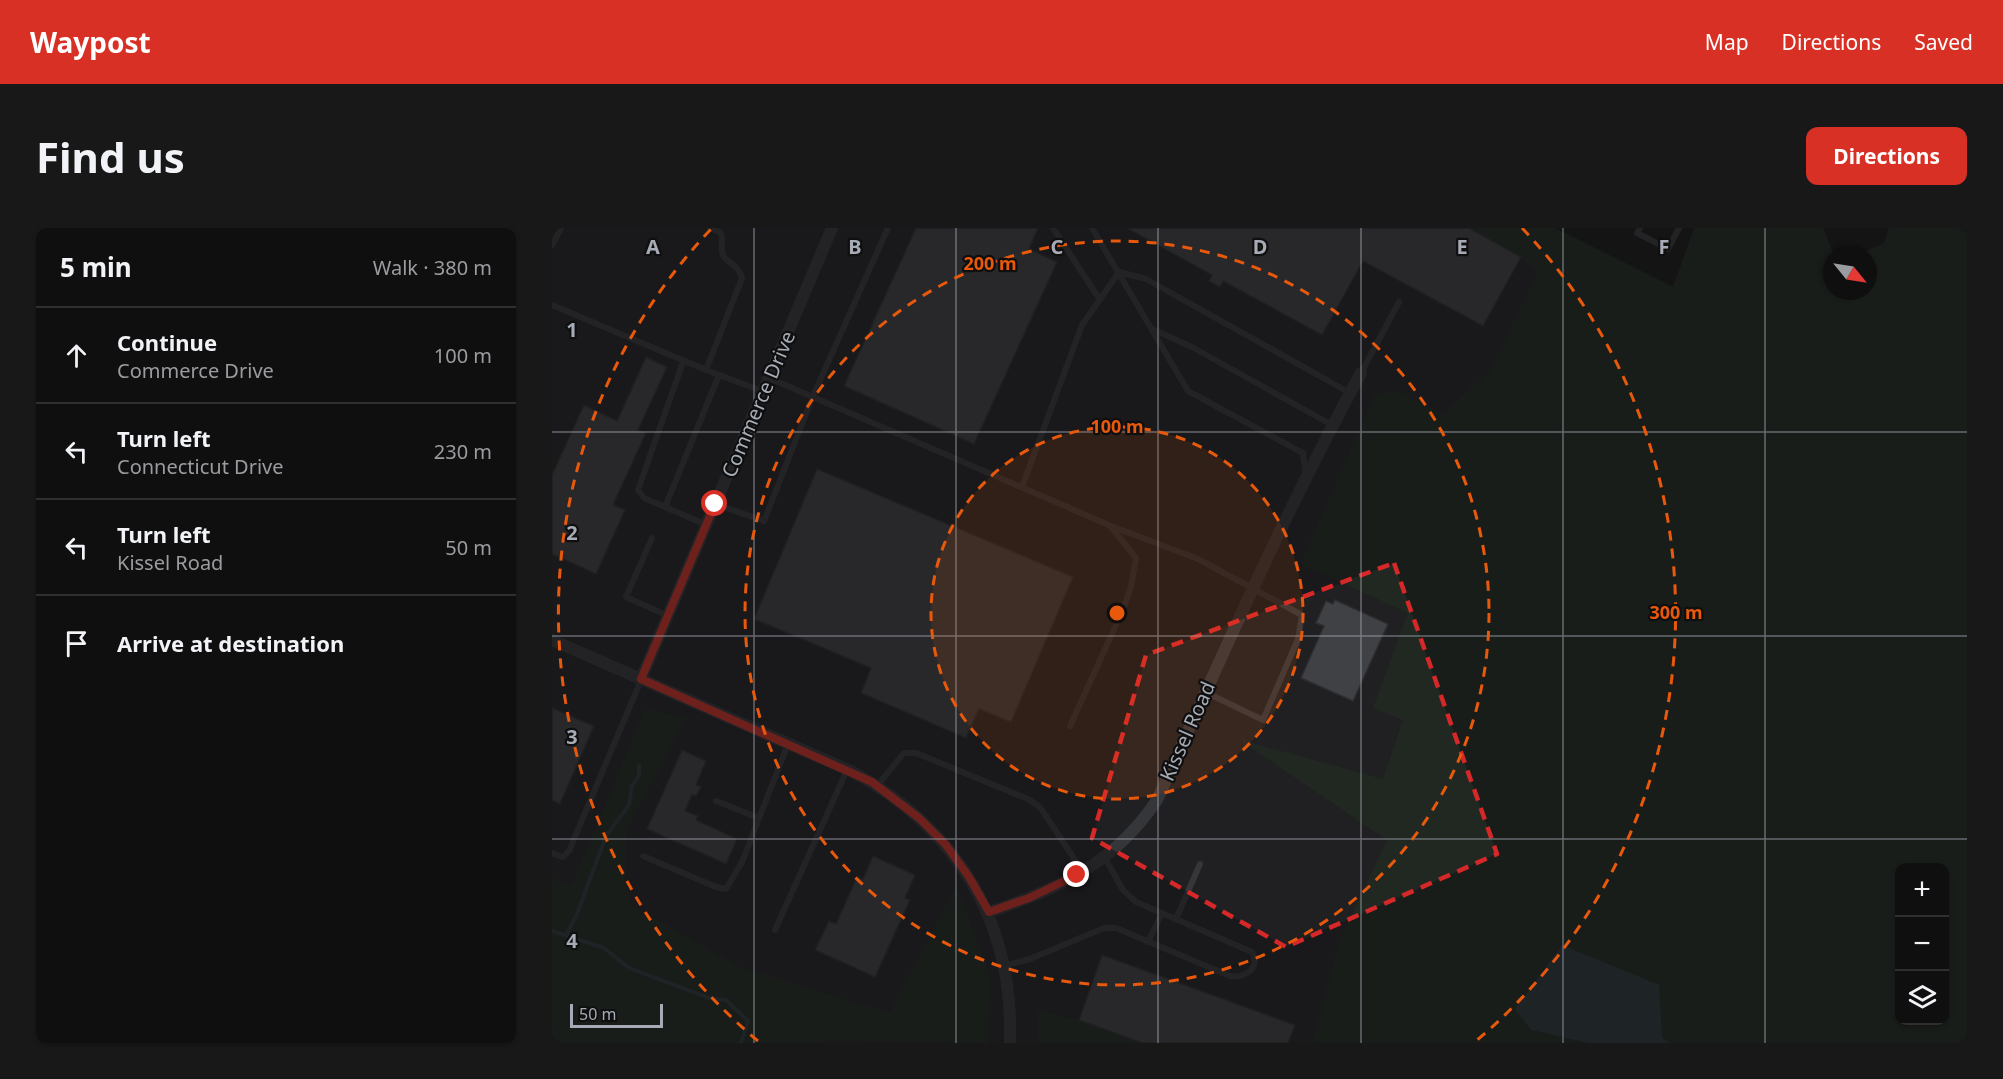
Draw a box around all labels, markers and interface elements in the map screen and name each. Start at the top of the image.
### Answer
text: Waypost [30,23,151,61]
text: Map [1705,28,1749,56]
text: Directions [1782,28,1881,56]
text: Saved [1914,28,1973,56]
button: Directions [1806,127,1967,185]
text: Find us [36,128,185,185]
text: A [646,233,660,260]
text: B [848,233,862,260]
text: C [1051,233,1064,260]
text: D [1253,233,1267,260]
text: E [1456,233,1468,260]
text: F [1659,233,1669,260]
north arrow [1823,246,1877,300]
text: 5 min [60,249,132,285]
text: 200 m [963,251,1017,275]
text: Walk · 380 m [373,254,492,281]
text: 1 [566,316,578,343]
text: Continue [117,327,217,357]
street label: Commerce Drive [715,327,801,481]
icon: ahead [60,339,93,372]
text: 100 m [434,342,492,369]
text: Commerce Drive [117,357,274,384]
text: 100 m [1090,414,1144,438]
text: Turn left [117,423,211,453]
icon: left [60,435,93,468]
text: 230 m [434,438,492,465]
text: Connecticut Drive [117,453,284,480]
route start [701,490,727,516]
text: Turn left [117,519,211,549]
text: 2 [566,519,578,546]
icon: left [60,531,93,564]
text: 50 m [445,534,492,561]
text: Kissel Road [117,549,223,576]
text: 300 m [1649,600,1703,624]
centre of rings [1107,603,1127,623]
icon: arrive [60,627,93,660]
text: Arrive at destination [117,628,344,658]
street label: Kissel Road [1153,677,1221,785]
text: 3 [566,723,578,750]
route end [1063,861,1089,887]
map controls [1895,863,1949,1025]
button: + [1895,863,1949,917]
button: − [1895,917,1949,971]
text: 4 [566,927,578,954]
button: layers [1895,971,1949,1025]
scale bar [570,1001,663,1028]
text: 50 m [579,1003,616,1025]

